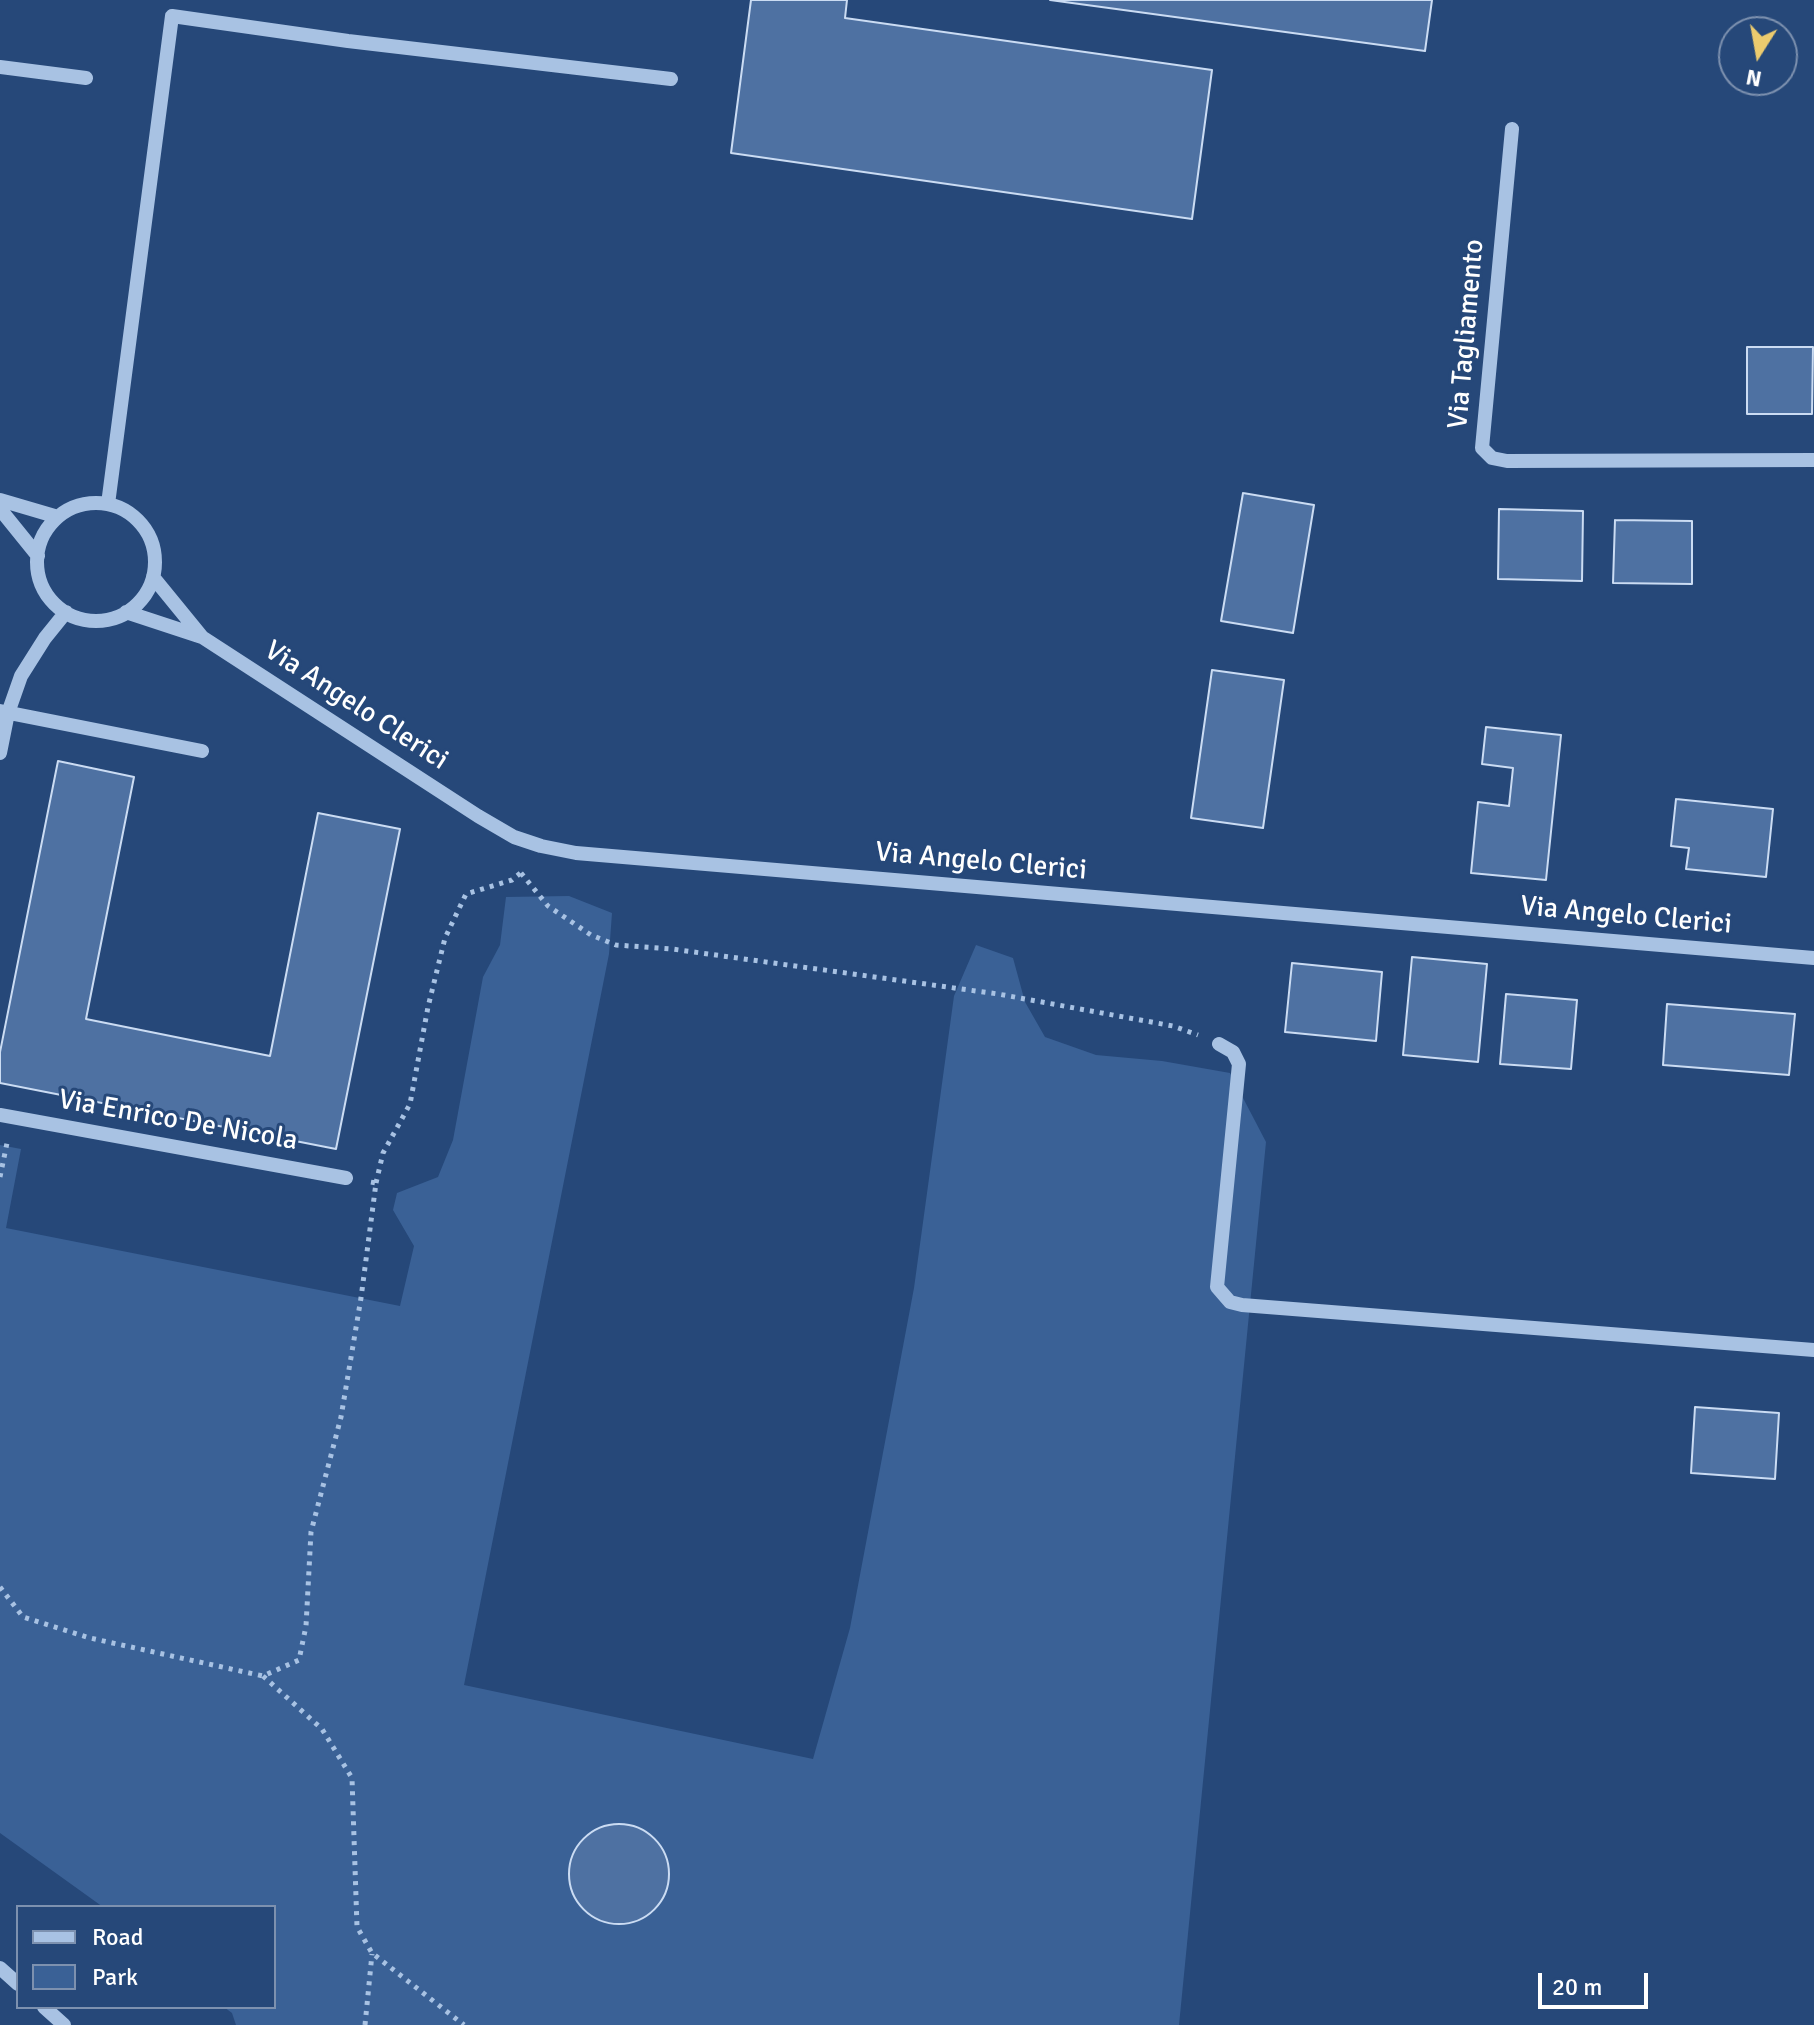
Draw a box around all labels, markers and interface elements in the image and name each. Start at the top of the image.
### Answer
north arrow [1718,16,1798,96]
text: N [1744,63,1764,93]
street label: Via Tagliamento [1442,238,1492,430]
street label: Via Angelo Clerici [258,634,454,778]
street label: Via Angelo Clerici [874,836,1088,888]
street label: Via Angelo Clerici [1519,890,1733,942]
street label: Via Enrico De Nicola [56,1083,300,1159]
legend [16,1905,276,2009]
text: Road [92,1922,143,1952]
scale bar [1542,1957,1652,2007]
text: Park [92,1962,138,1992]
text: 20 m [1552,1972,1602,2002]

